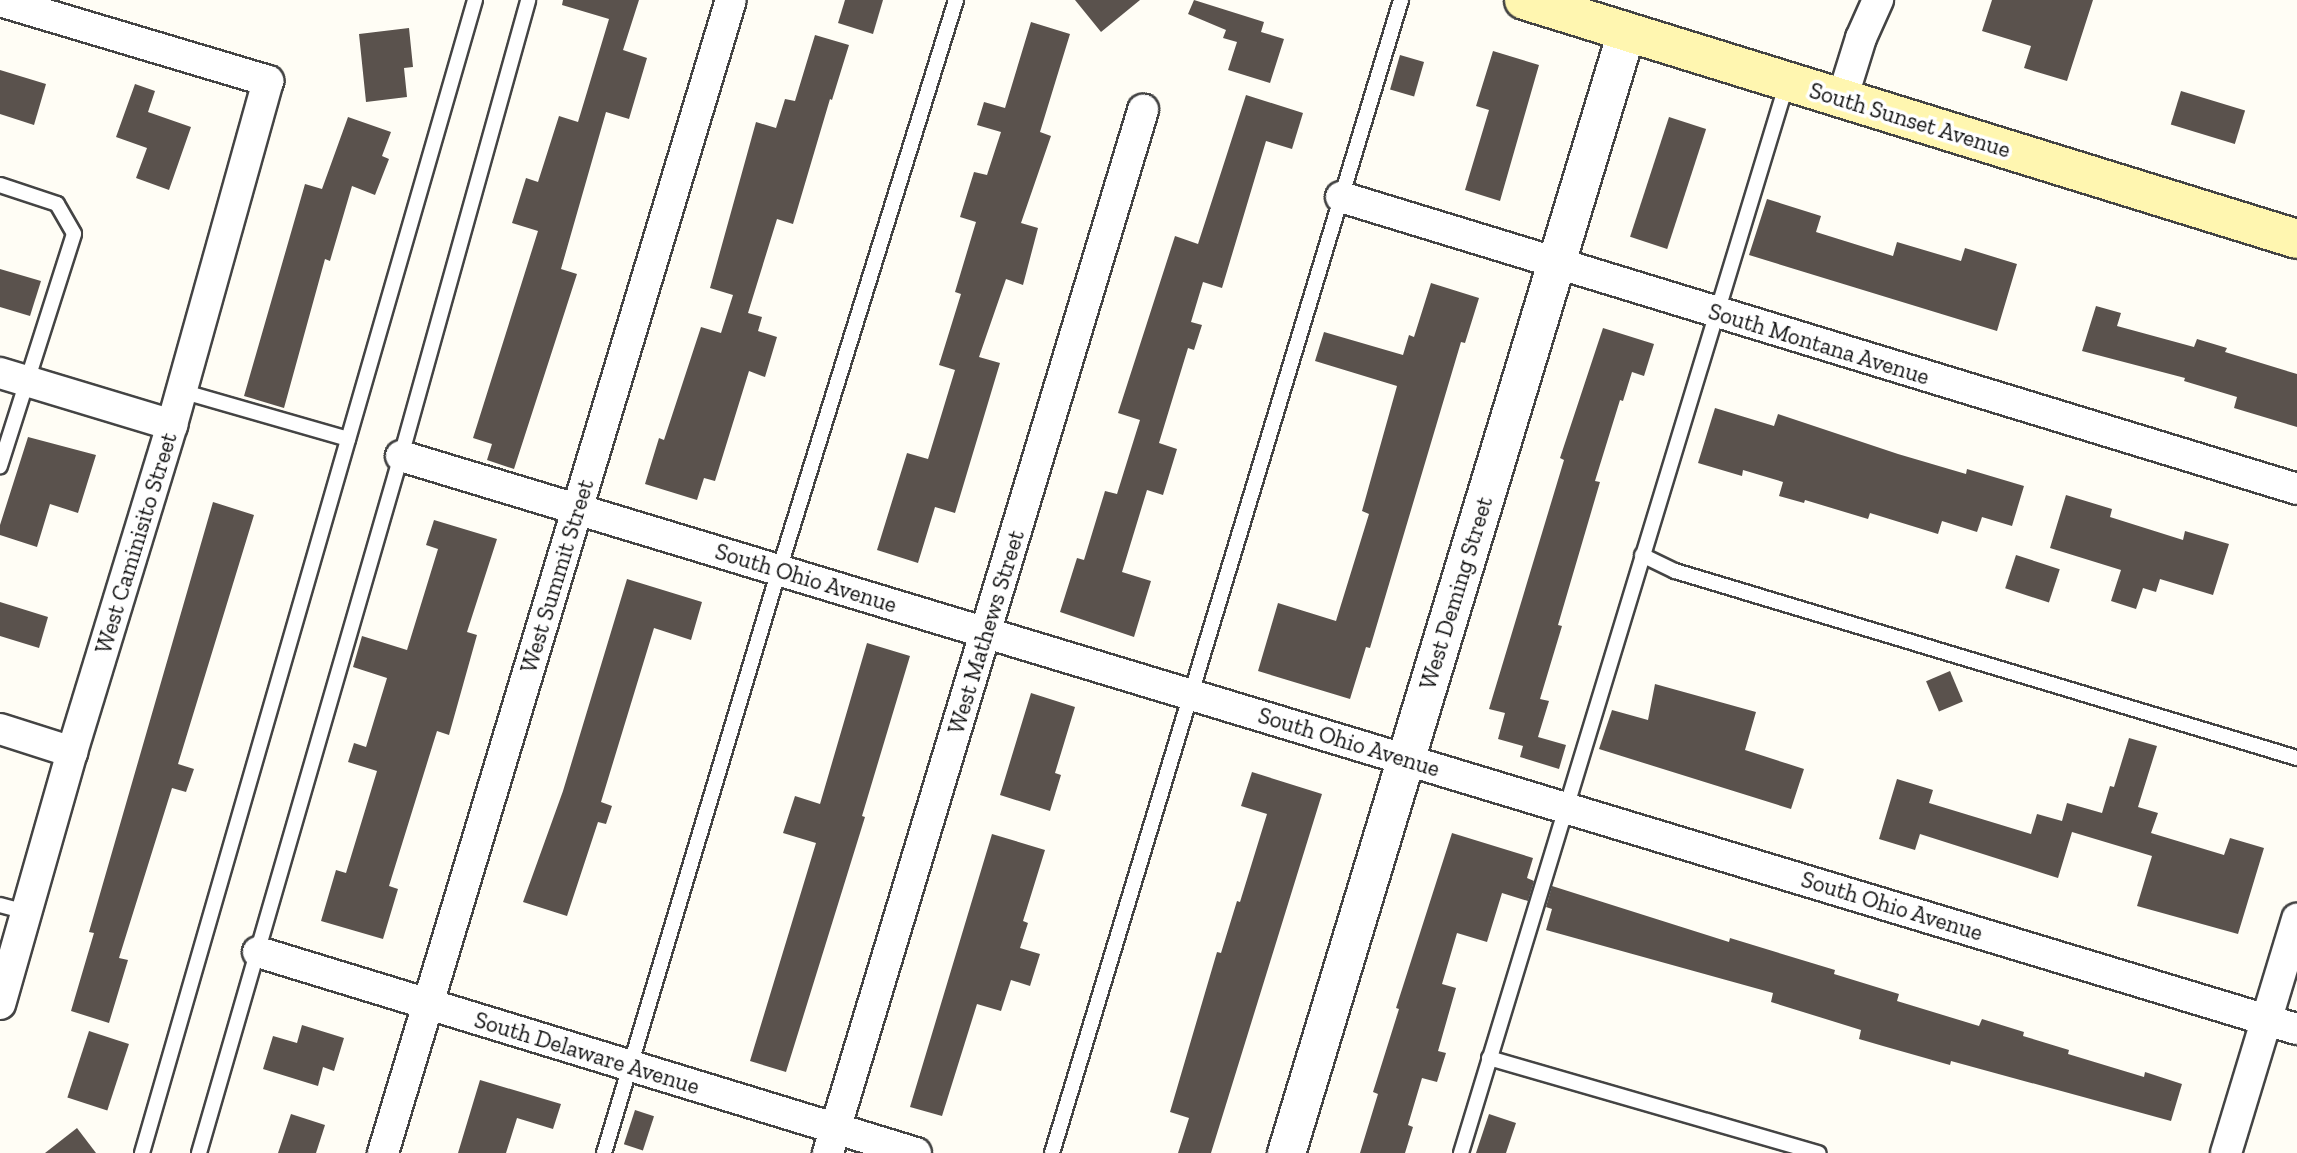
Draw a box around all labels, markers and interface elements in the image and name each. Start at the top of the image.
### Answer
street label: South Sunset Avenue [1806,76,2014,164]
street label: South Montana Avenue [1705,297,1933,391]
street label: West Caminisito Street [89,429,183,657]
street label: West Summit Street [514,476,600,676]
street label: West Deming Street [1414,493,1498,693]
street label: West Mathews Street [942,527,1030,737]
street label: South Ohio Avenue [711,537,901,619]
street label: South Ohio Avenue [1254,701,1444,783]
street label: South Ohio Avenue [1797,865,1987,947]
street label: South Delaware Avenue [471,1005,703,1101]

